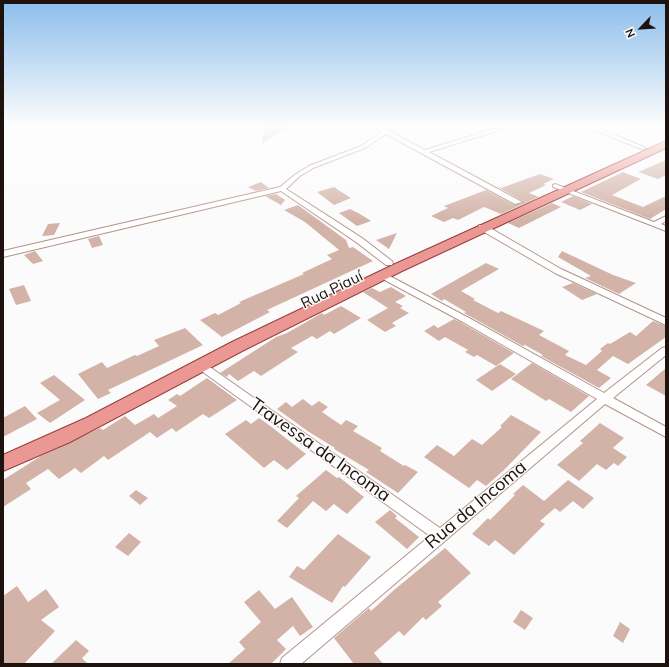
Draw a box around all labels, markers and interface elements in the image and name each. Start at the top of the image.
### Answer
north arrow [621,8,661,48]
text: N [622,26,638,40]
street label: Rua Piauí [298,267,366,313]
street label: Travessa da Incoma [246,393,394,507]
street label: Rua da Incoma [421,456,531,554]

